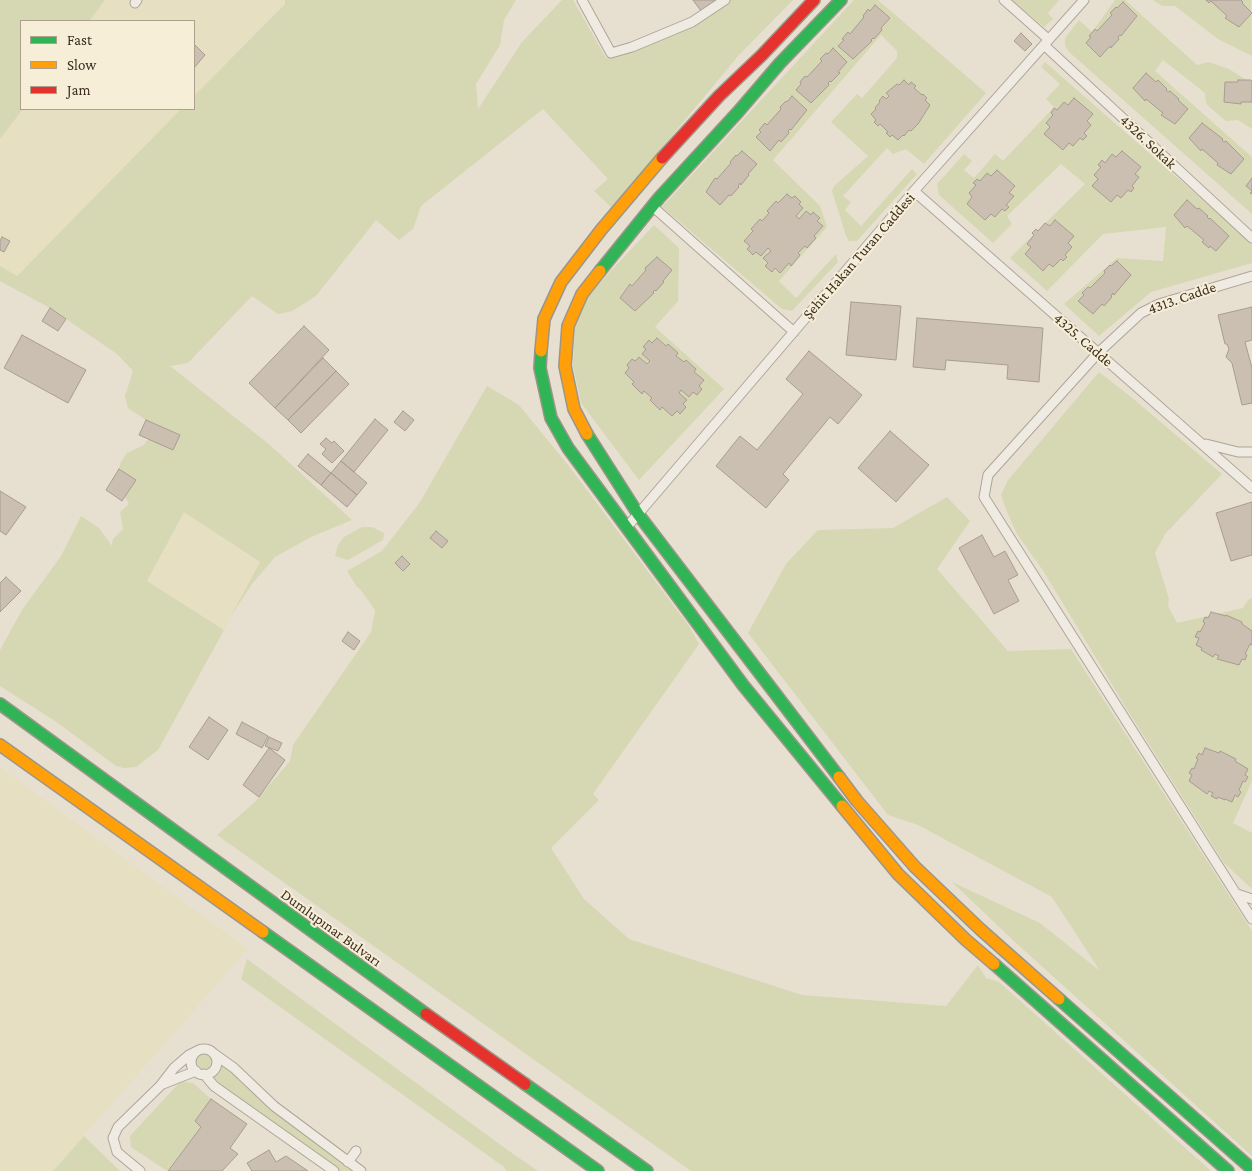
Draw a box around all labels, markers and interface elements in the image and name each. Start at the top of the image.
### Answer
legend [20,20,195,110]
text: Fast [67,32,92,48]
text: Slow [67,57,96,73]
text: Jam [67,82,90,98]
street label: 4326. Sokak [1116,111,1180,173]
street label: Şehit Hakan Turan Caddesi [799,189,919,323]
street label: 4313. Cadde [1146,278,1218,318]
street label: 4325. Cadde [1050,309,1116,371]
street label: Dumlupınar Bulvarı [277,885,385,971]

